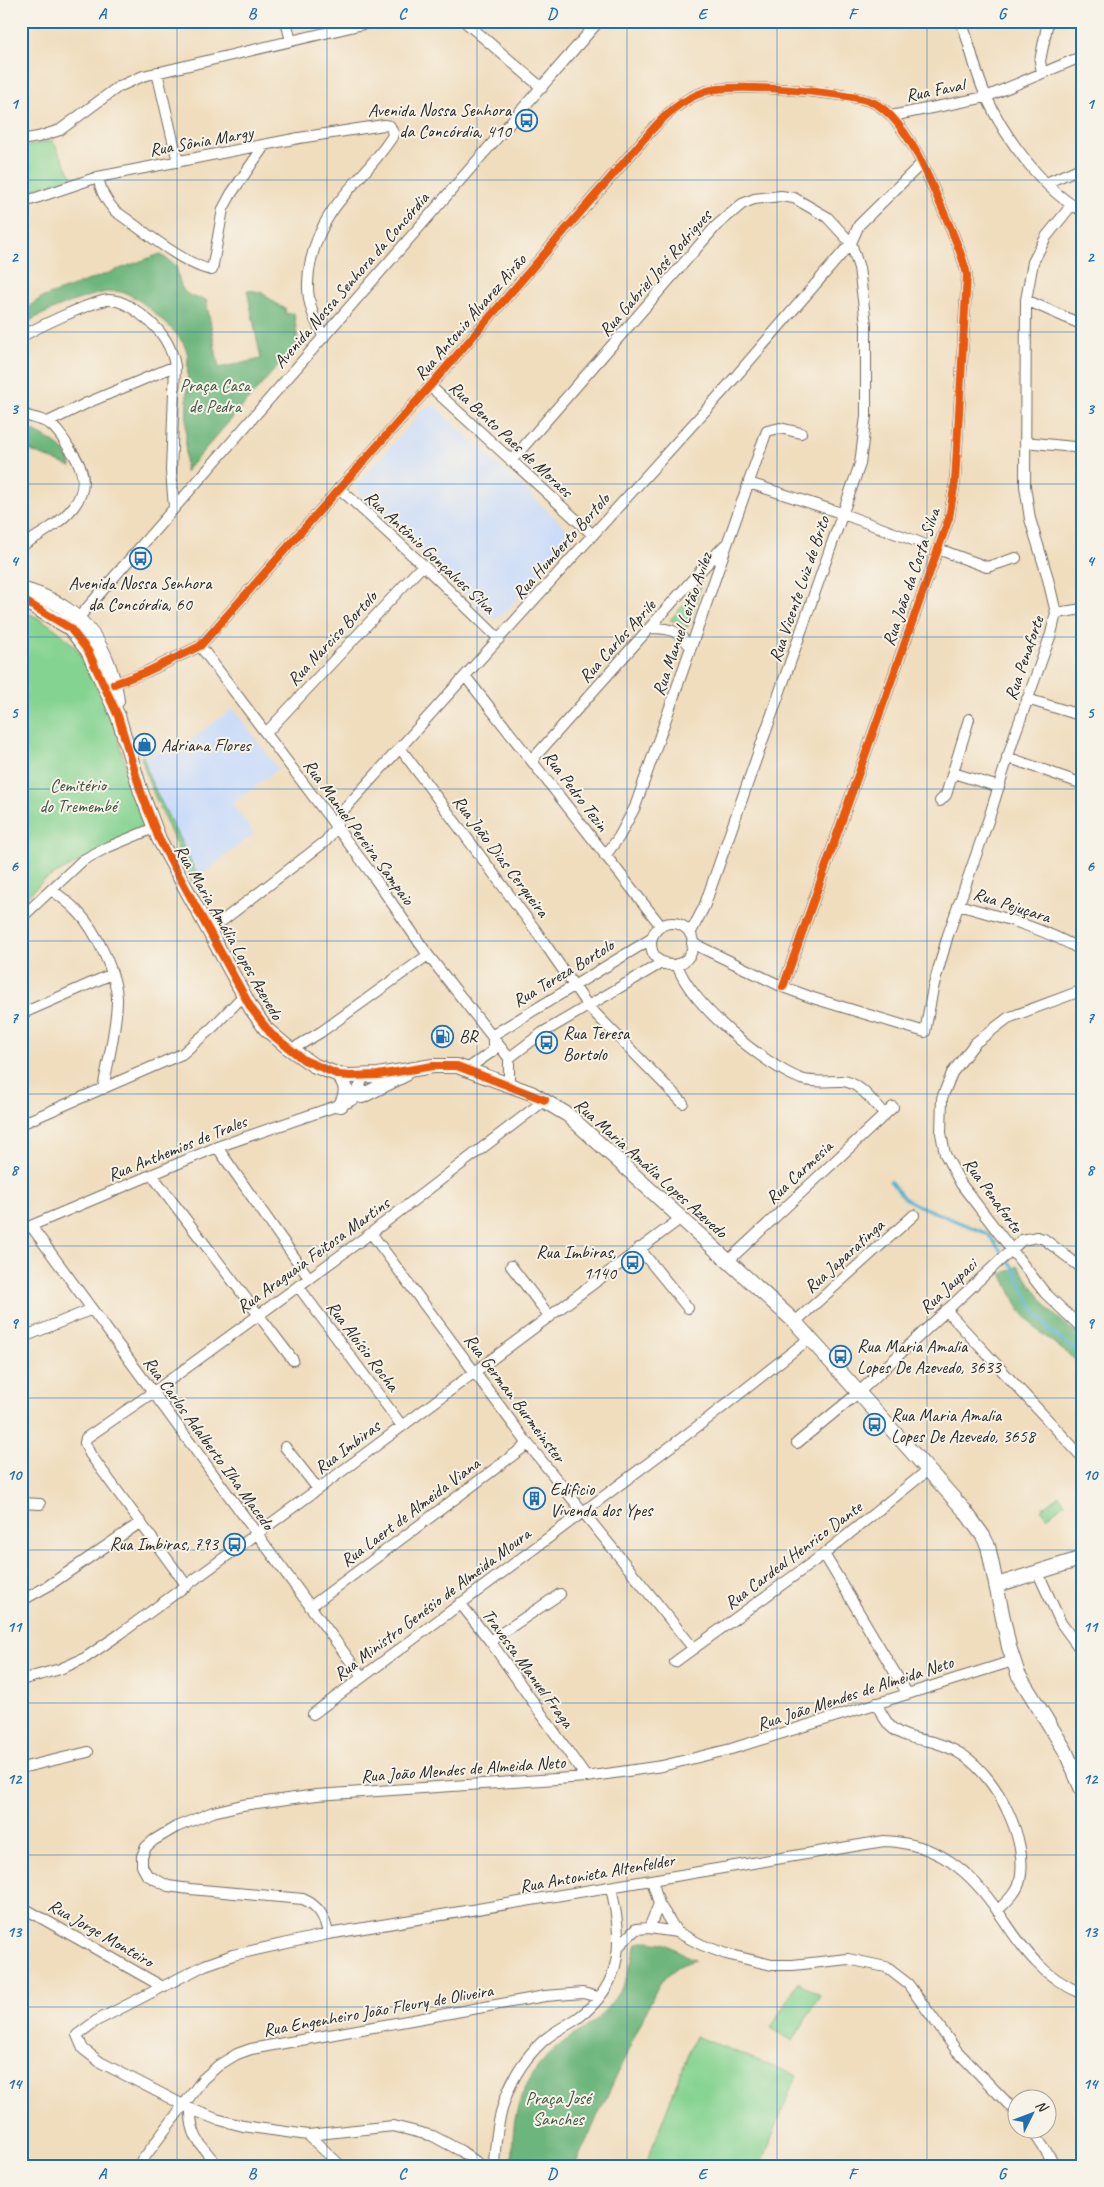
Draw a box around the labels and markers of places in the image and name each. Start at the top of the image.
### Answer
place label: Avenida Nossa Senhora da Concórdia, 410 [368,99,513,142]
bus stop icon: Avenida Nossa Senhora da Concórdia, 410 [515,108,539,132]
bus stop icon: Avenida Nossa Senhora da Concórdia, 60 [128,546,152,570]
place label: Avenida Nossa Senhora da Concórdia, 60 [68,572,213,615]
shop icon: Adriana Flores [133,733,157,757]
place label: Adriana Flores [161,734,252,756]
place label: Rua Teresa Bortolo [563,1022,631,1065]
fuel station icon: BR [431,1024,455,1048]
place label: BR [459,1025,479,1047]
bus stop icon: Rua Teresa Bortolo [535,1031,559,1055]
place label: Rua Imbiras, 1140 [536,1241,618,1284]
bus stop icon: Rua Imbiras, 1140 [620,1250,644,1274]
place label: Rua Maria Amalia Lopes De Azevedo, 3633 [857,1335,1003,1378]
bus stop icon: Rua Maria Amalia Lopes De Azevedo, 3633 [829,1344,853,1368]
place label: Rua Maria Amalia Lopes De Azevedo, 3658 [891,1404,1037,1447]
bus stop icon: Rua Maria Amalia Lopes De Azevedo, 3658 [863,1413,887,1437]
place label: Edificio Vivenda dos Ypes [550,1478,654,1521]
building icon: Edificio Vivenda dos Ypes [522,1487,546,1511]
bus stop icon: Rua Imbiras, 793 [222,1532,246,1556]
place label: Rua Imbiras, 793 [109,1533,220,1555]

